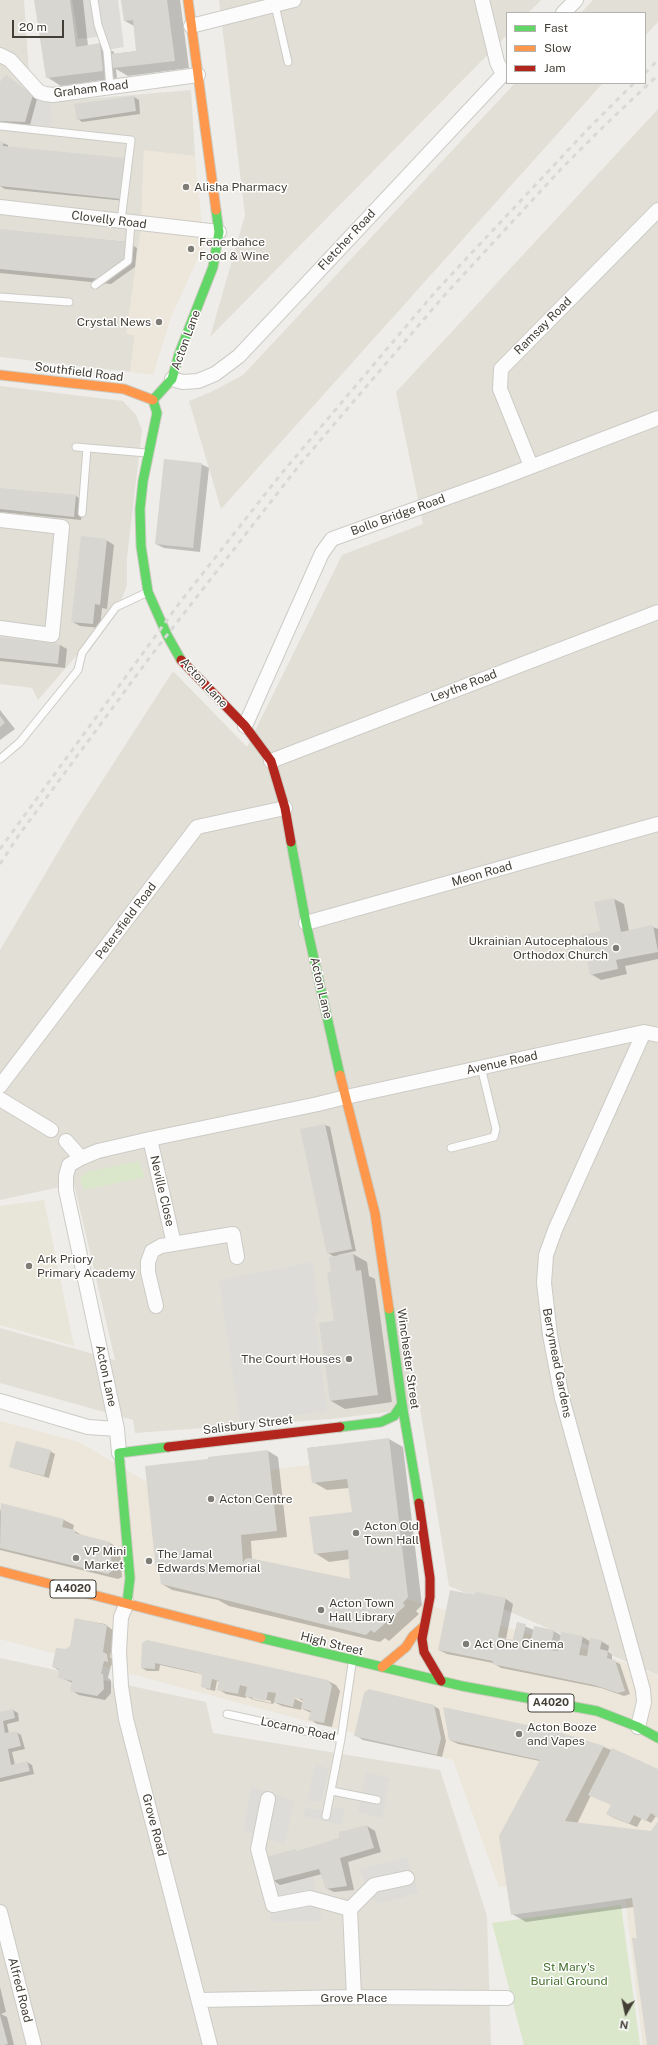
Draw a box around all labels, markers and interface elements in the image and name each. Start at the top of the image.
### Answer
scale bar [14,12,66,38]
legend [506,12,646,84]
text: 20 m [19,20,47,34]
text: Fast [544,21,568,35]
text: Slow [544,41,571,55]
text: Jam [544,61,566,75]
street label: Graham Road [53,77,129,101]
place label: Alisha Pharmacy [194,180,287,194]
marker: Alisha Pharmacy [181,182,191,192]
street label: Fletcher Road [315,207,379,273]
street label: Clovelly Road [71,208,147,232]
place label: Fenerbahce Food & Wine [199,235,269,263]
marker: Fenerbahce Food & Wine [186,244,196,254]
street label: Ramsay Road [511,294,575,358]
street label: Acton Lane [168,308,204,372]
place label: Crystal News [77,315,151,329]
marker: Crystal News [154,317,164,327]
street label: Southfield Road [34,359,124,385]
street label: Bollo Bridge Road [349,491,447,539]
street label: Acton Lane [177,655,231,711]
street label: Leythe Road [429,667,499,705]
street label: Meon Road [450,858,514,890]
street label: Petersfield Road [92,880,160,962]
place label: Ukrainian Autocephalous Orthodox Church [469,934,608,962]
marker: Ukrainian Autocephalous Orthodox Church [611,943,621,953]
street label: Acton Lane [307,956,335,1020]
street label: Avenue Road [465,1048,539,1078]
street label: Neville Close [147,1154,177,1228]
place label: Ark Priory Primary Academy [37,1252,136,1280]
marker: Ark Priory Primary Academy [24,1261,34,1271]
street label: Berrymead Gardens [539,1307,575,1419]
street label: Winchester Street [394,1308,422,1410]
street label: Acton Lane [92,1344,120,1408]
place label: The Court Houses [241,1352,341,1366]
marker: The Court Houses [344,1354,354,1364]
street label: Salisbury Street [202,1412,294,1438]
place label: Acton Centre [219,1492,293,1506]
marker: Acton Centre [206,1494,216,1504]
place label: Acton Old Town Hall [364,1519,419,1547]
marker: Acton Old Town Hall [351,1528,361,1538]
place label: VP Mini Market [84,1544,126,1572]
place label: The Jamal Edwards Memorial [157,1547,261,1575]
marker: VP Mini Market [71,1553,81,1563]
marker: The Jamal Edwards Memorial [144,1556,154,1566]
road number: A4020 [50,1580,96,1598]
place label: Acton Town Hall Library [329,1596,394,1624]
marker: Acton Town Hall Library [316,1605,326,1615]
street label: High Street [299,1629,365,1659]
place label: Act One Cinema [474,1637,564,1651]
marker: Act One Cinema [461,1639,471,1649]
road number: A4020 [528,1694,574,1712]
street label: Locarno Road [259,1714,337,1744]
place label: Acton Booze and Vapes [527,1720,597,1748]
marker: Acton Booze and Vapes [514,1729,524,1739]
street label: Grove Road [139,1792,169,1858]
street label: Alfred Road [5,1956,35,2024]
park label: St Mary's Burial Ground [530,1960,608,1988]
street label: Grove Place [321,1991,387,2005]
north arrow [606,1993,646,2033]
text: N [619,2018,629,2031]

